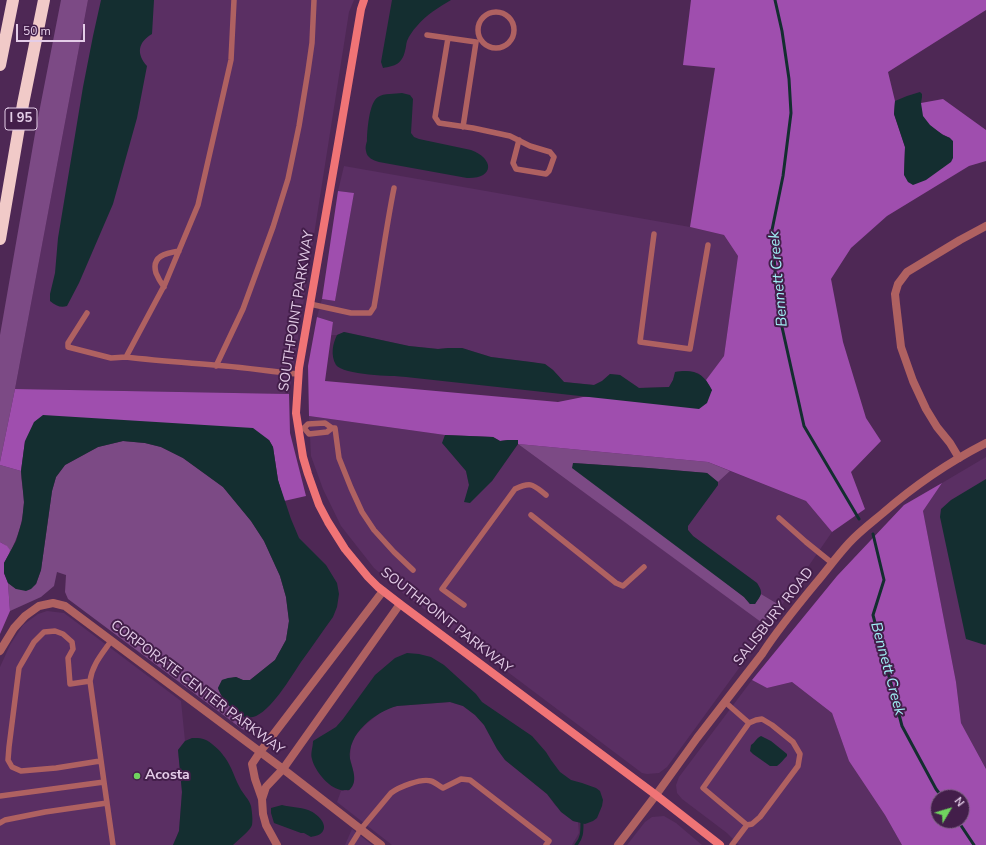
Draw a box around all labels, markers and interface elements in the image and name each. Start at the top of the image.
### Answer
scale bar [18,16,87,42]
text: 50 m [23,23,51,39]
road number: I 95 [5,108,37,130]
street label: SOUTHPOINT PARKWAY [276,230,318,392]
water label: Bennett Creek [766,230,792,328]
street label: SOUTHPOINT PARKWAY [377,564,515,678]
street label: SALISBURY ROAD [730,565,818,669]
street label: CORPORATE CENTER PARKWAY [107,617,287,759]
water label: Bennett Creek [866,620,908,718]
place label: Acosta [145,768,190,784]
marker: Acosta [132,771,142,781]
north arrow [930,789,970,829]
text: N [951,794,968,810]

